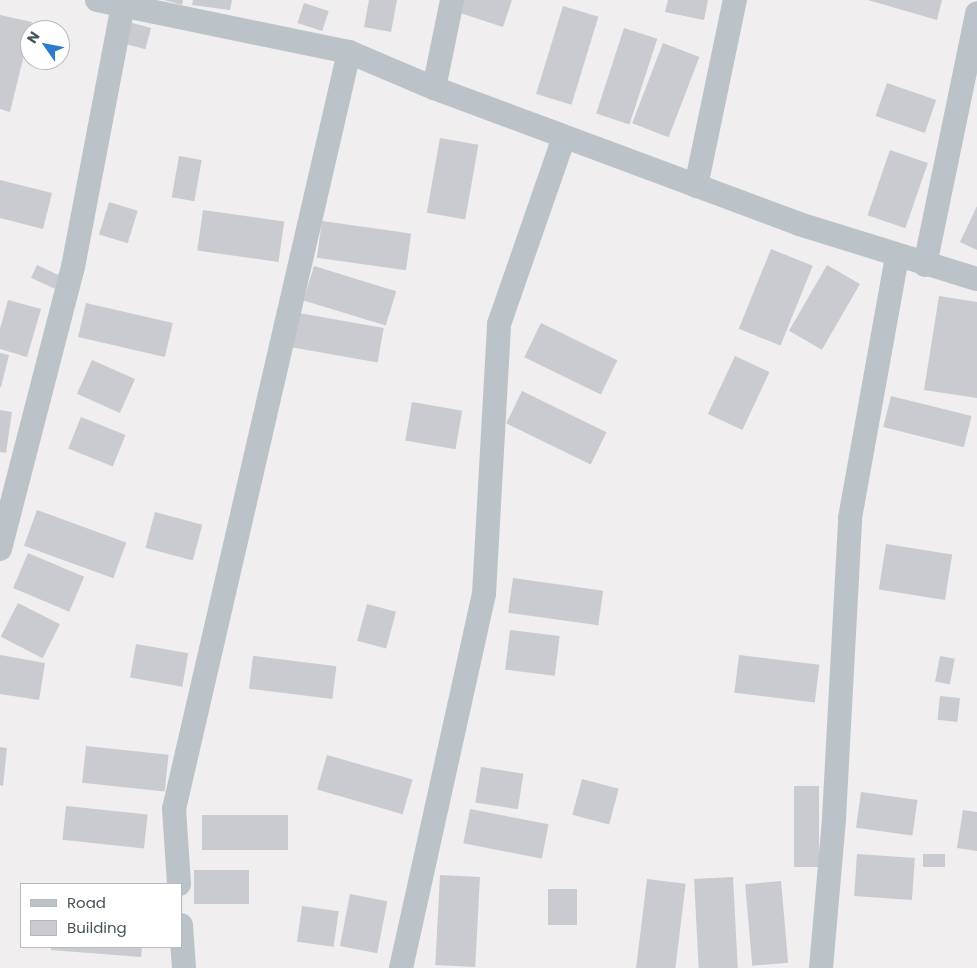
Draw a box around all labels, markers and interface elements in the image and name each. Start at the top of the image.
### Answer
north arrow [20,20,70,70]
text: N [22,28,45,47]
legend [20,883,182,948]
text: Road [67,892,106,913]
text: Building [67,917,127,938]

